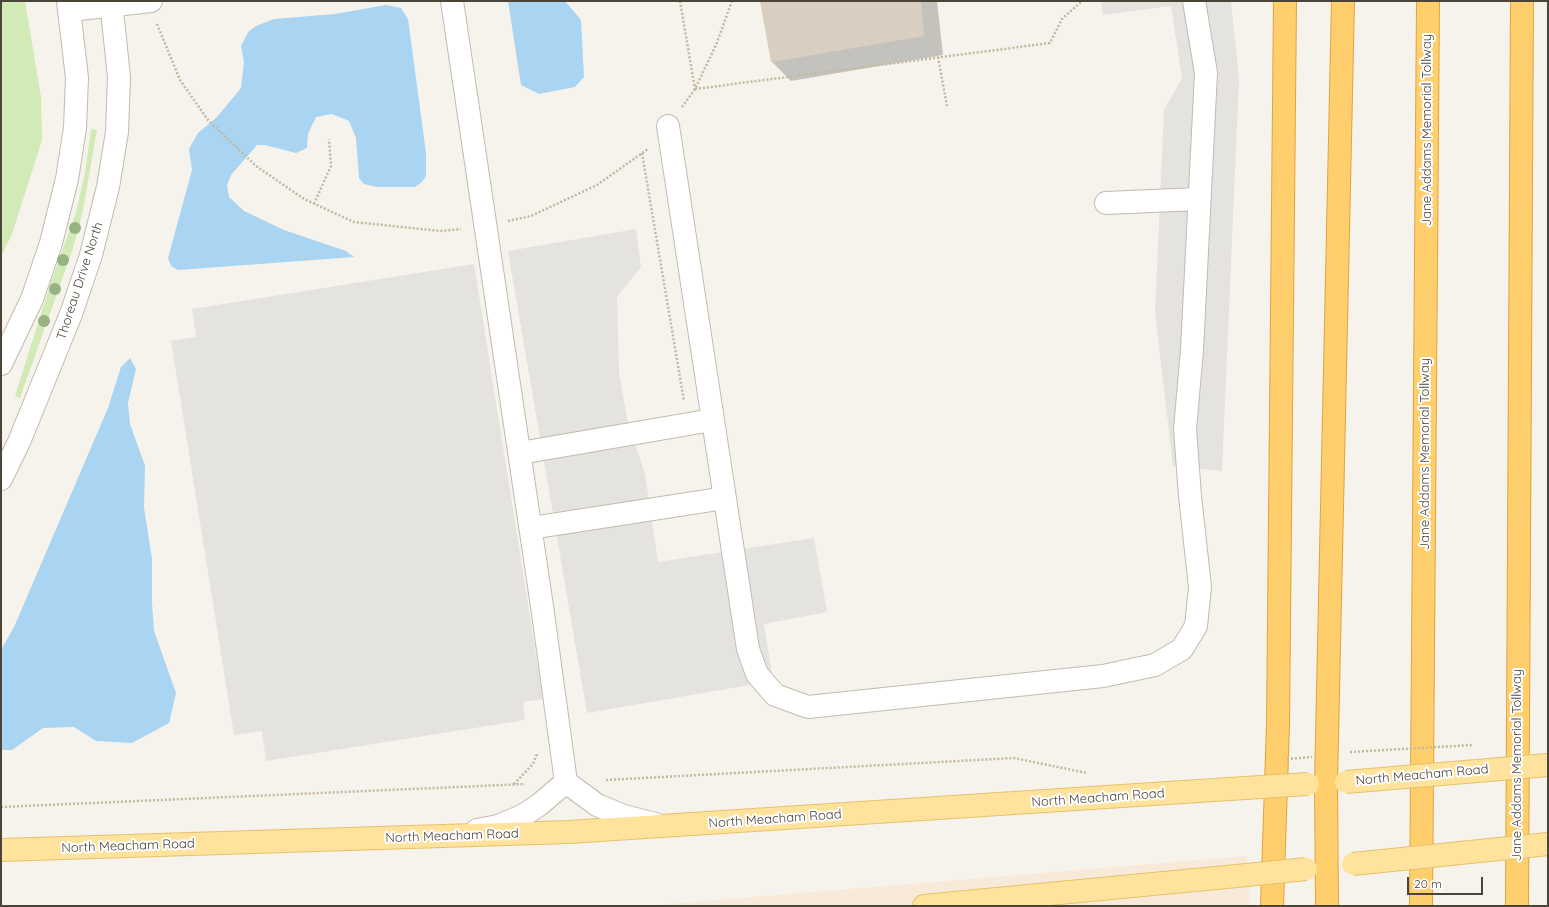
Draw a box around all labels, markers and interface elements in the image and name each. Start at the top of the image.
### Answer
street label: Jane Addams Memorial Tollway [1419,34,1435,226]
street label: Thoreau Drive North [54,220,106,342]
street label: Jane Addams Memorial Tollway [1417,358,1433,550]
street label: Jane Addams Memorial Tollway [1509,669,1525,861]
street label: North Meacham Road [1355,761,1489,789]
street label: North Meacham Road [1031,786,1165,810]
street label: North Meacham Road [708,807,842,831]
street label: North Meacham Road [385,826,519,846]
street label: North Meacham Road [61,836,195,856]
scale bar [1409,869,1485,895]
text: 20 m [1414,876,1442,891]

